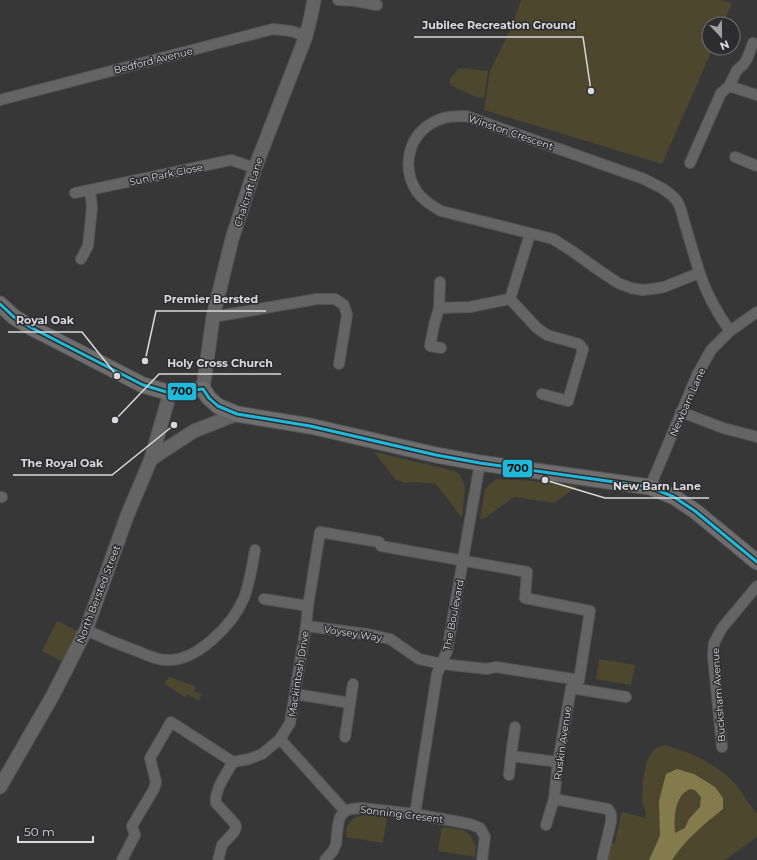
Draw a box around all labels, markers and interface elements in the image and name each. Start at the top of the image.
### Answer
callout: Jubilee Recreation Ground [414,14,583,37]
north arrow [701,16,741,56]
text: Jubilee Recreation Ground [421,18,576,32]
text: N [718,37,731,53]
street label: Bedford Avenue [112,44,194,77]
street label: Winston Crescent [467,112,555,153]
street label: Chalcraft Lane [231,156,266,229]
street label: Sun Park Close [128,160,204,189]
callout: Premier Bersted [156,288,266,311]
text: Premier Bersted [164,292,258,306]
callout: Royal Oak [8,309,82,332]
text: Royal Oak [16,313,75,327]
callout: Holy Cross Church [159,351,281,374]
text: Holy Cross Church [167,356,273,370]
street label: Newbarn Lane [667,366,708,438]
line badge: 700 [167,382,197,401]
text: 700 [171,384,193,398]
callout: The Royal Oak [13,452,112,475]
text: The Royal Oak [21,456,104,470]
line badge: 700 [502,459,533,478]
text: 700 [507,461,529,475]
callout: New Barn Lane [605,475,709,498]
text: New Barn Lane [613,479,701,493]
street label: North Bersted Street [74,543,123,645]
street label: The Boulevard [440,578,467,652]
street label: Voysey Way [323,622,383,645]
street label: Mackintosh Drive [285,630,312,718]
street label: Bucksham Avenue [709,648,728,742]
street label: Ruskin Avenue [551,705,574,781]
street label: Sonning Cresent [360,803,444,826]
scale bar [18,818,93,844]
text: 50 m [24,824,55,839]

